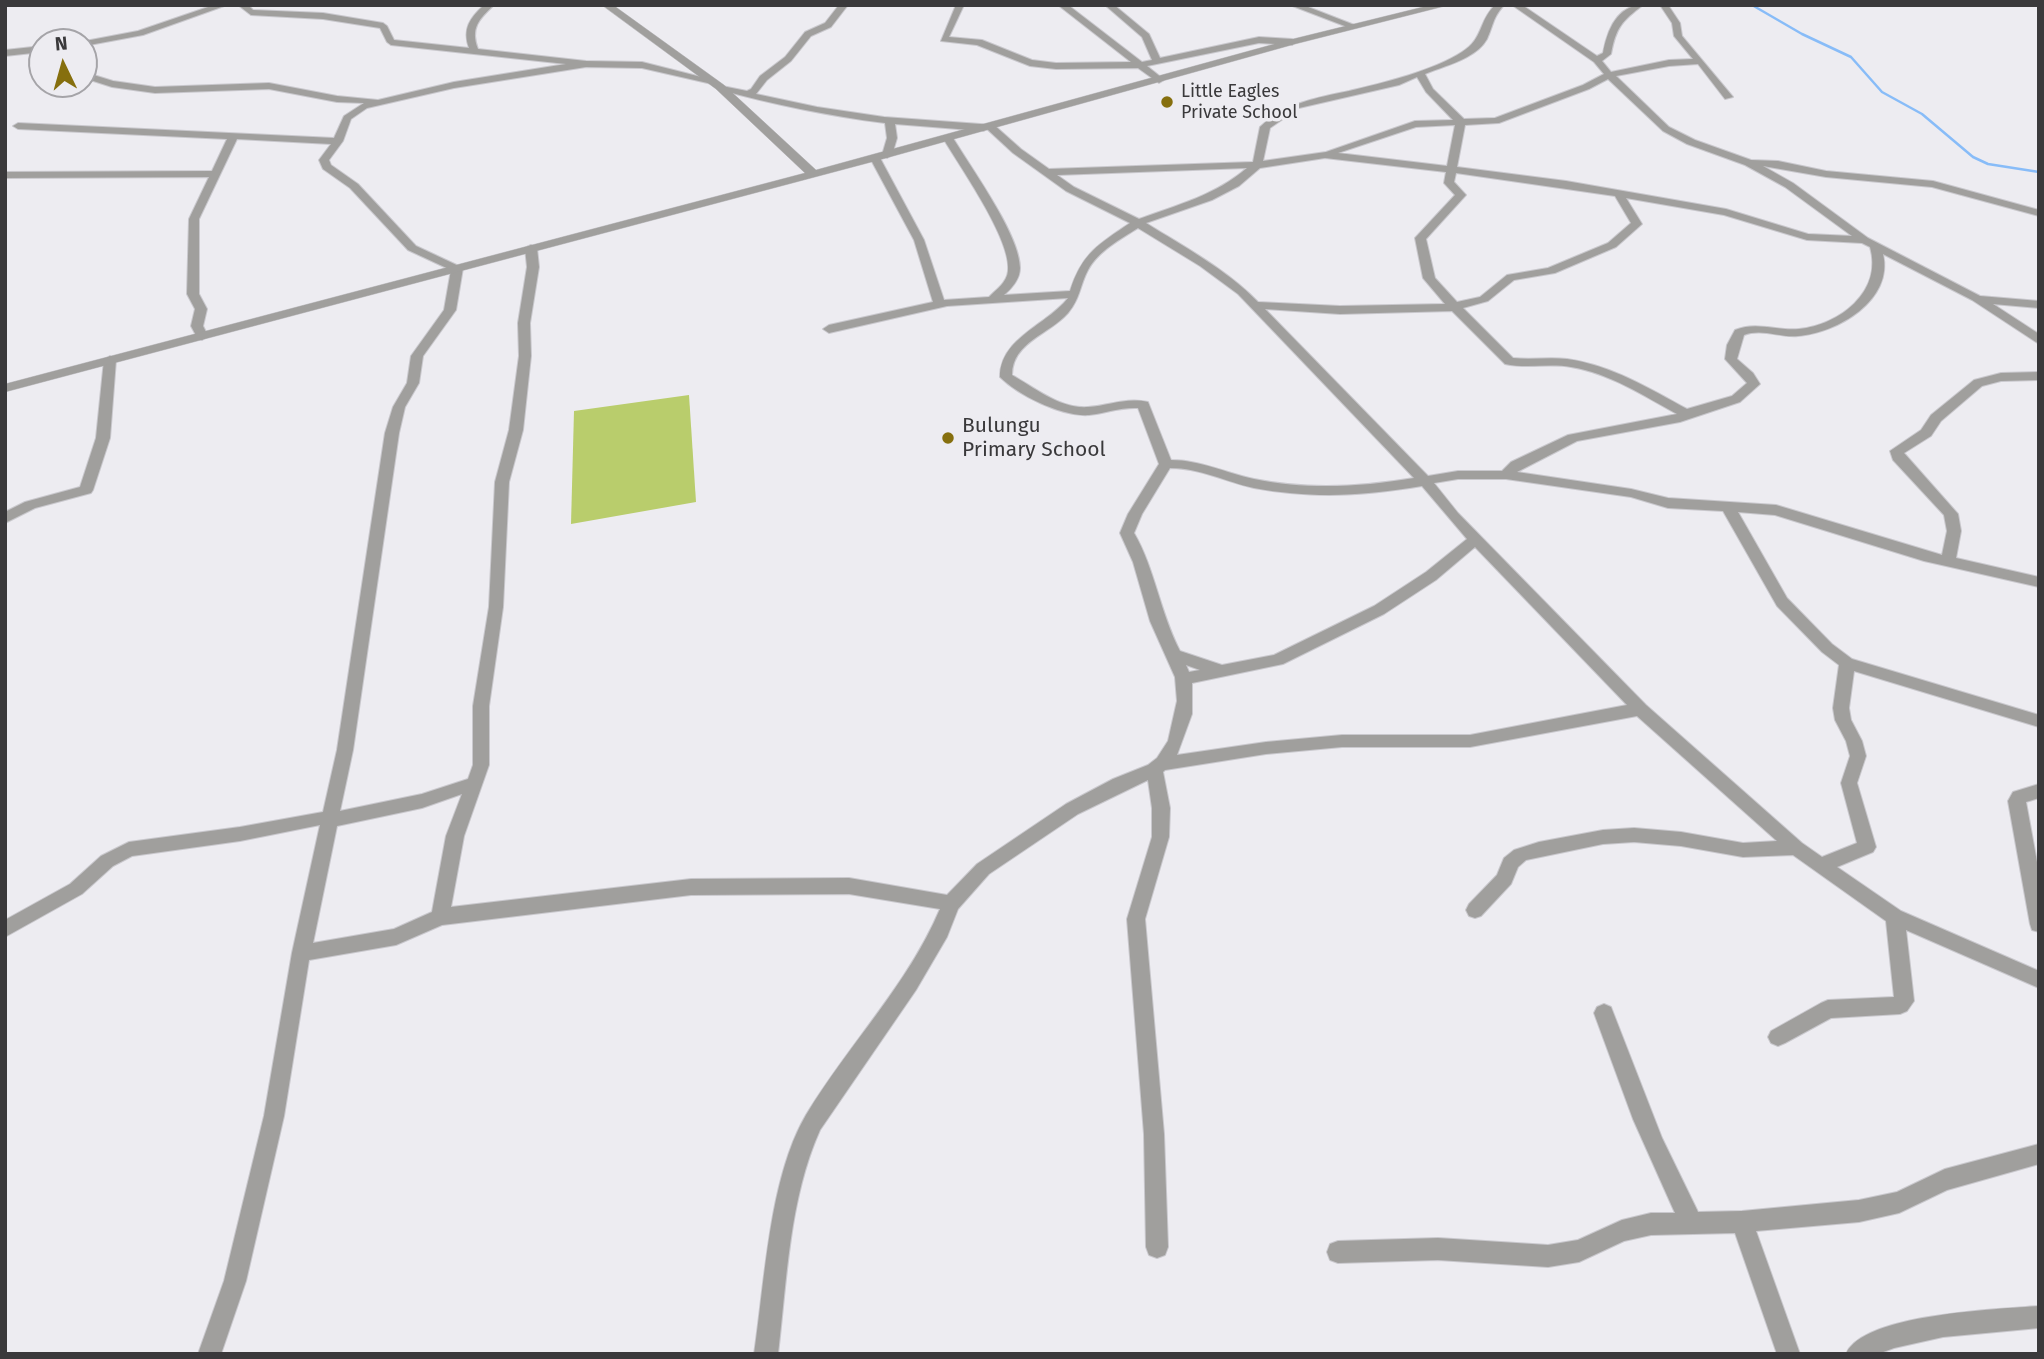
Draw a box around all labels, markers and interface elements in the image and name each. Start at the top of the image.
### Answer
north arrow [28,28,98,98]
text: N [54,32,69,56]
place label: Little Eagles Private School [1181,81,1298,124]
marker: Little Eagles Private School [1159,94,1175,110]
place label: Bulungu Primary School [962,413,1106,463]
marker: Bulungu Primary School [940,430,956,446]

